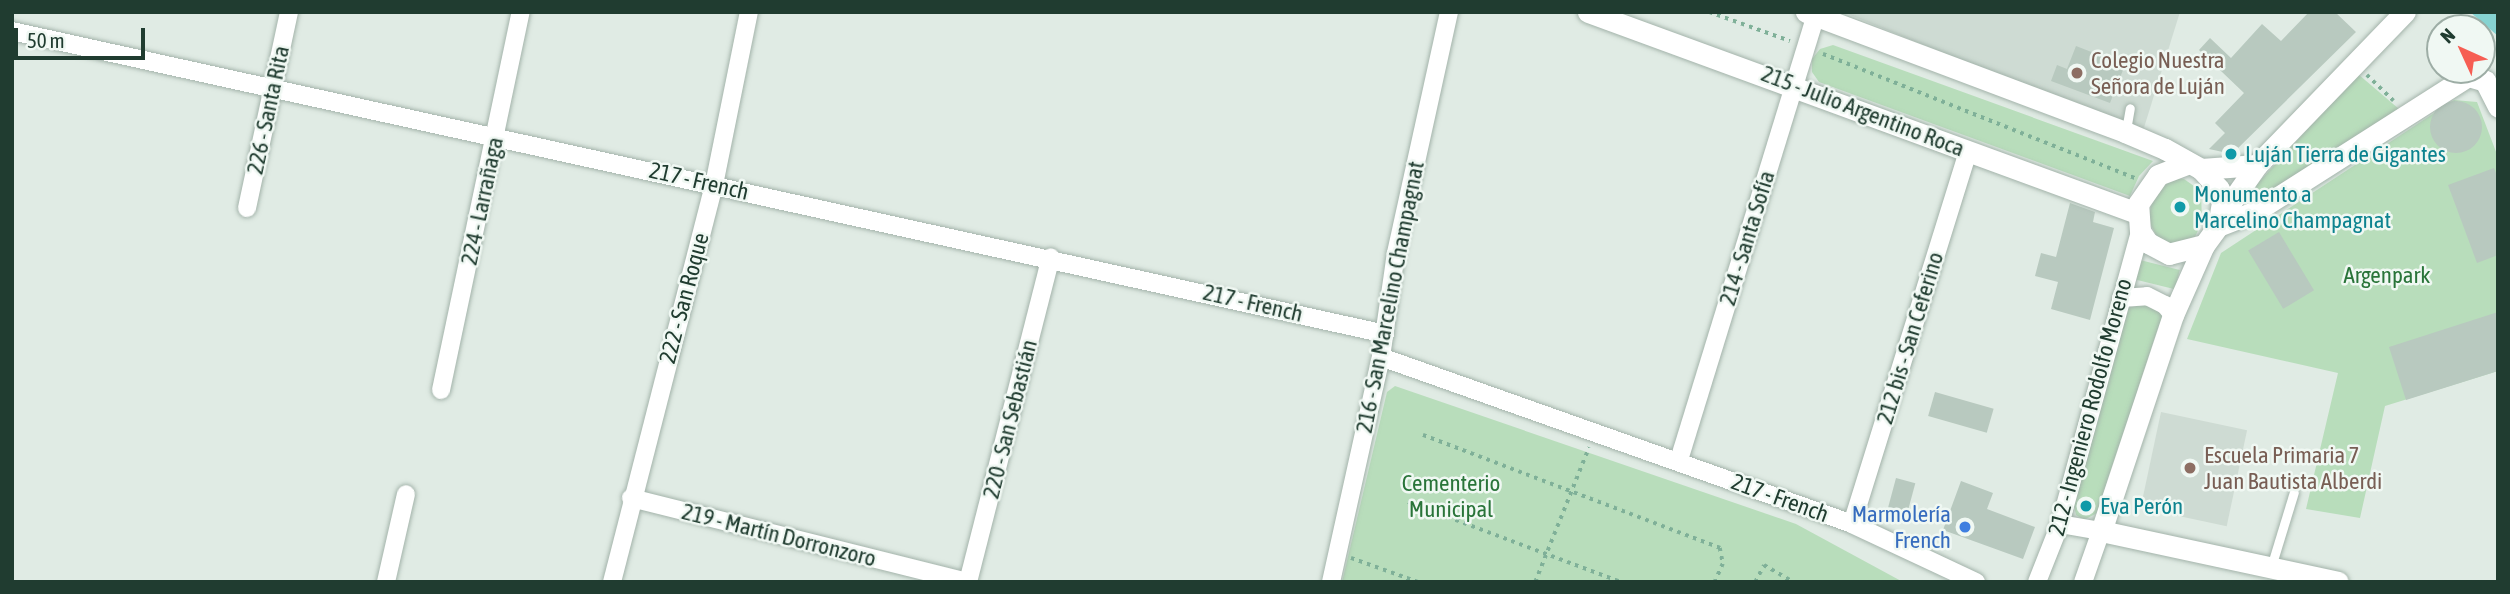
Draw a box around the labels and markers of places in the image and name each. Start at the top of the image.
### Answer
place label: Colegio Nuestra Señora de Luján [2091,46,2225,100]
marker: Colegio Nuestra Señora de Luján [2069,65,2085,81]
place label: Luján Tierra de Gigantes [2245,140,2446,168]
marker: Luján Tierra de Gigantes [2223,146,2239,162]
place label: Monumento a Marcelino Champagnat [2194,180,2391,234]
marker: Monumento a Marcelino Champagnat [2172,199,2188,215]
place label: Escuela Primaria 7 Juan Bautista Alberdi [2204,441,2382,495]
marker: Escuela Primaria 7 Juan Bautista Alberdi [2182,460,2198,476]
place label: Eva Perón [2100,492,2183,520]
marker: Eva Perón [2078,498,2094,514]
place label: Marmolería French [1852,500,1951,554]
marker: Marmolería French [1957,519,1973,535]

